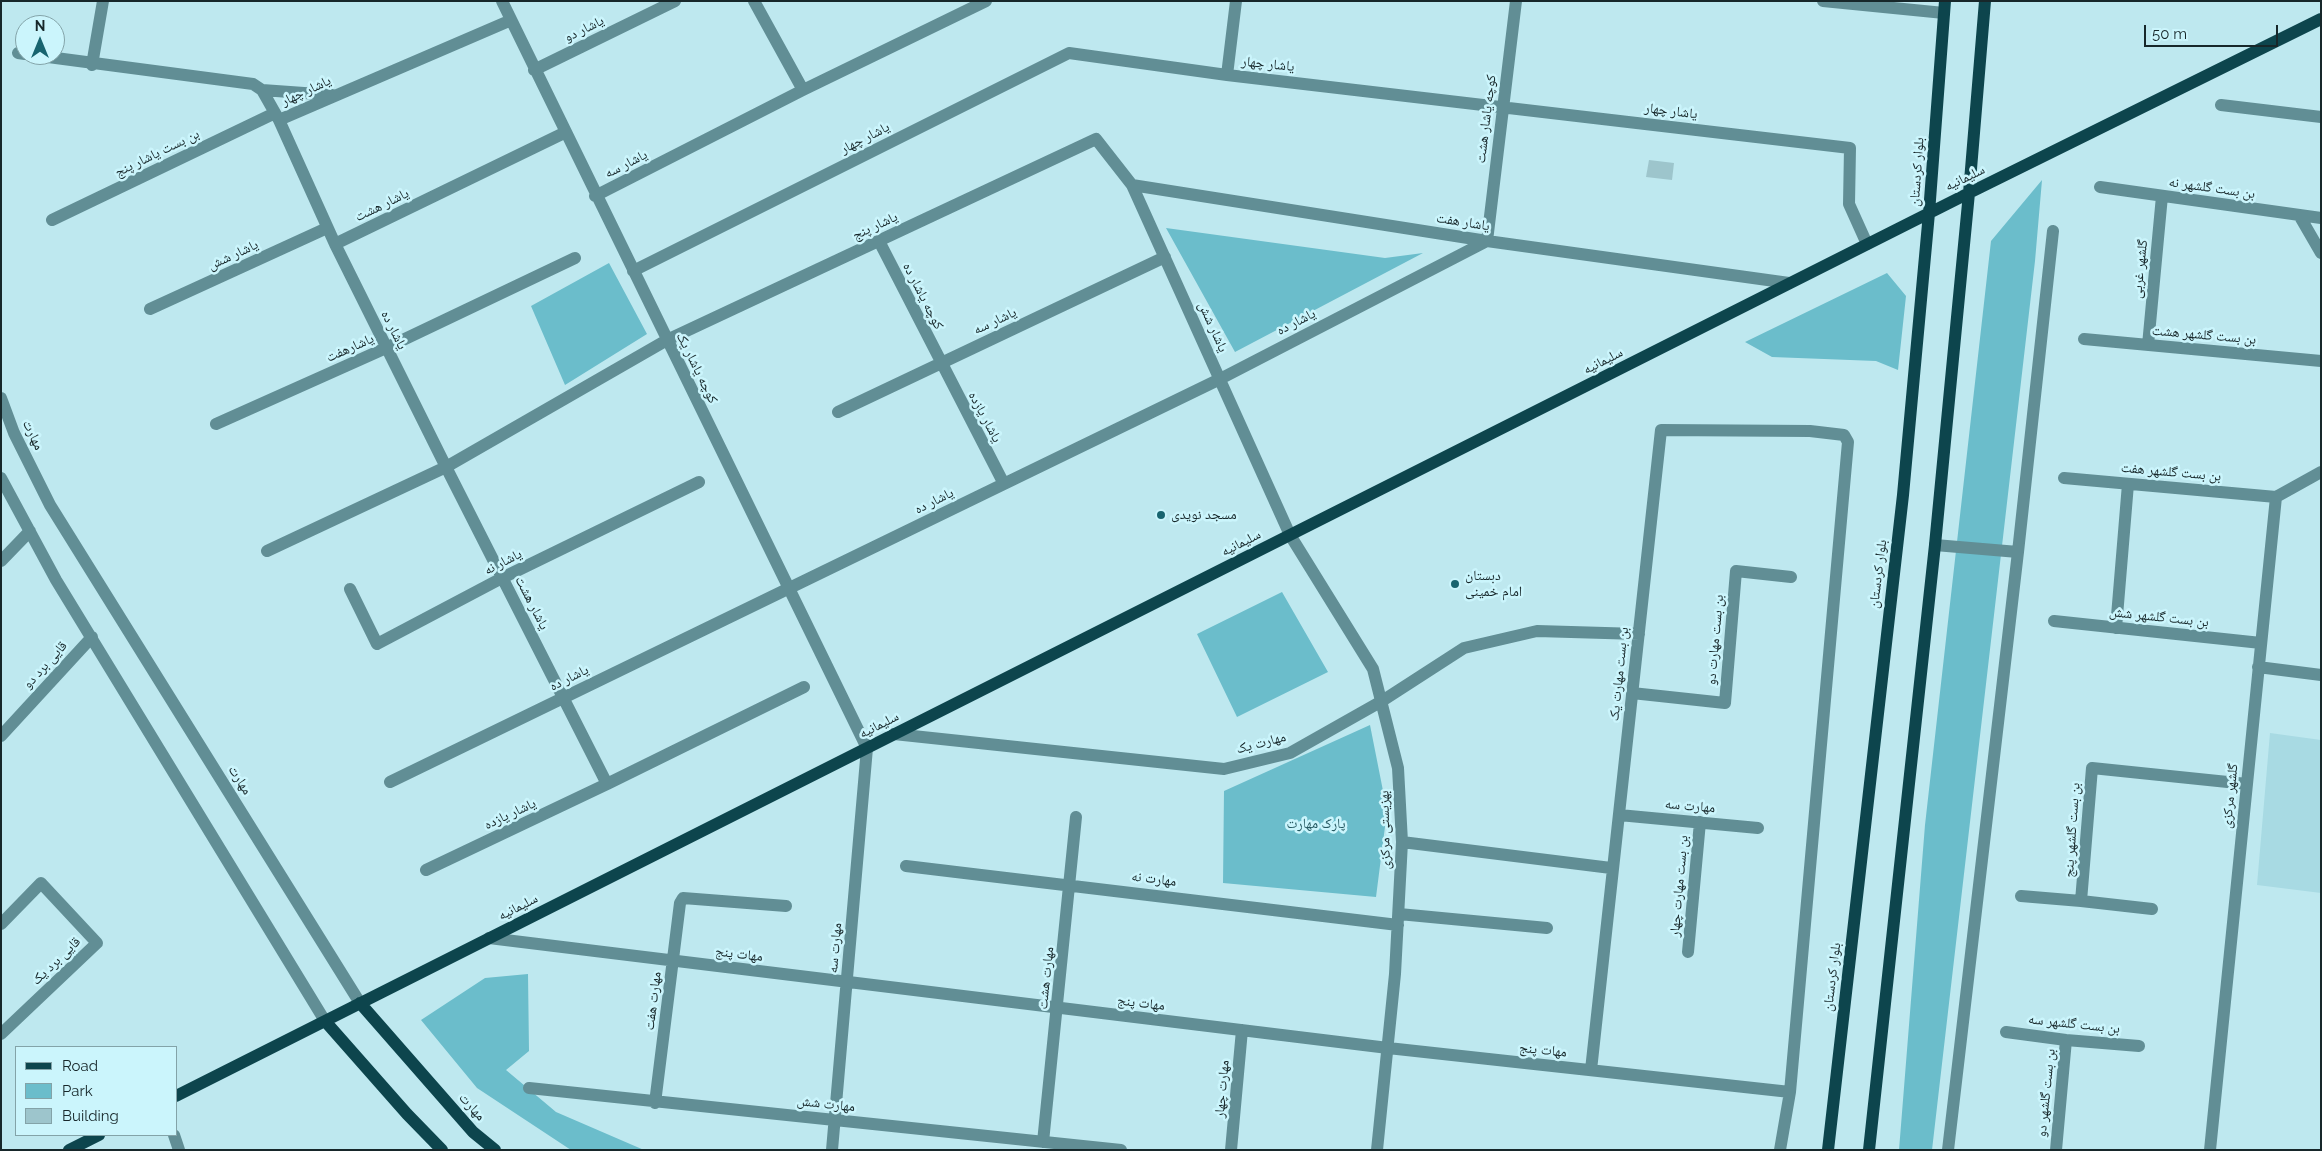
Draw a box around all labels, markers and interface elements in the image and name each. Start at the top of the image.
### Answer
street label: یاشار دو [561,12,607,46]
north arrow [15,15,65,65]
scale bar [2147,15,2281,47]
text: N [35,18,45,34]
text: 50 m [2152,25,2187,43]
street label: یاشار چهار [1241,53,1295,75]
street label: یاشار چهار [278,72,334,110]
street label: کوچه یاشار هشت [1472,74,1500,164]
street label: یاشار چهار [1644,99,1698,123]
street label: یاشار چهار [837,118,893,158]
street label: بن بست یاشار پنج [112,125,202,181]
street label: بلوار کردستان [1906,137,1928,207]
street label: یاشار سه [602,146,650,182]
street label: سلیمانیه [1942,161,1988,195]
street label: بن بست گلشهر نه [2168,174,2256,202]
street label: یاشار هشت [352,185,412,225]
street label: یاشار پنج [850,208,900,244]
street label: یاشار هفت [1435,209,1491,235]
street label: یاشار شش [205,236,261,274]
street label: گلشهر غربی [2129,239,2151,299]
street label: کوچه یاشار ده [899,260,947,332]
street label: یاشار شش [1194,299,1232,355]
street label: یاشار سه [971,304,1019,338]
street label: یاشار ده [1274,305,1318,339]
street label: یاشار ده [377,308,411,352]
street label: بن بست گلشهر هشت [2151,322,2257,348]
street label: یاشارهفت [324,330,376,366]
street label: کوچه یاشار یک [673,330,721,406]
street label: سلیمانیه [1580,344,1626,378]
street label: یاشار یازده [965,389,1005,445]
street label: مهارت [19,417,47,453]
street label: بن بست گلشهر هفت [2120,459,2222,485]
street label: یاشار ده [912,484,956,518]
place label: مسجد نویدی [1171,507,1237,523]
marker: مسجد نویدی [1155,509,1167,521]
street label: سلیمانیه [1218,526,1264,560]
street label: بلوار کردستان [1865,539,1891,609]
street label: یاشار نه [481,545,525,579]
place label: دبستان امام خمینی [1465,568,1522,600]
street label: یاشار هشت [511,573,553,633]
marker: دبستان امام خمینی [1449,578,1461,590]
street label: بن بست مهارت دو [1703,594,1727,686]
street label: بن بست گلشهر شش [2108,603,2210,631]
street label: بن بست مهارت یک [1606,626,1632,722]
street label: قایی برد دو [19,638,71,692]
street label: یاشار ده [547,661,591,695]
street label: سلیمانیه [856,708,902,742]
street label: مهارت یک [1234,728,1288,758]
street label: مهارت [225,762,255,798]
street label: گلشهر مرکزی [2218,763,2242,829]
street label: بن بست گلشهر پنج [2060,782,2084,878]
street label: بهزیستی مرکزی [1376,790,1394,870]
street label: یاشار یازده [481,795,539,833]
street label: مهارت سه [1664,795,1716,817]
park label: پارک مهارت [1287,816,1345,832]
street label: بن بست مهارت چهار [1666,834,1692,938]
street label: مهارت نه [1131,868,1177,890]
street label: سلیمانیه [495,890,541,924]
street label: مهارت سه [824,922,846,974]
street label: قایی برد یک [28,933,84,989]
street label: بلوار کردستان [1819,942,1845,1012]
street label: مهات پنج [714,943,764,965]
street label: مهارت هشت [1034,946,1058,1010]
street label: مهارت هفت [641,971,665,1031]
street label: مهات پنج [1116,992,1166,1014]
street label: بن بست گلشهر سه [2027,1011,2121,1037]
street label: مهات پنج [1518,1039,1568,1061]
legend [15,1046,178,1136]
street label: بن بست گلشهر دو [2033,1048,2059,1138]
text: Road [62,1057,98,1075]
street label: مهارت چهار [1211,1059,1233,1119]
text: Park [62,1082,93,1100]
street label: مهارت [455,1090,489,1124]
street label: مهارت شش [796,1093,856,1115]
text: Building [62,1107,119,1125]

